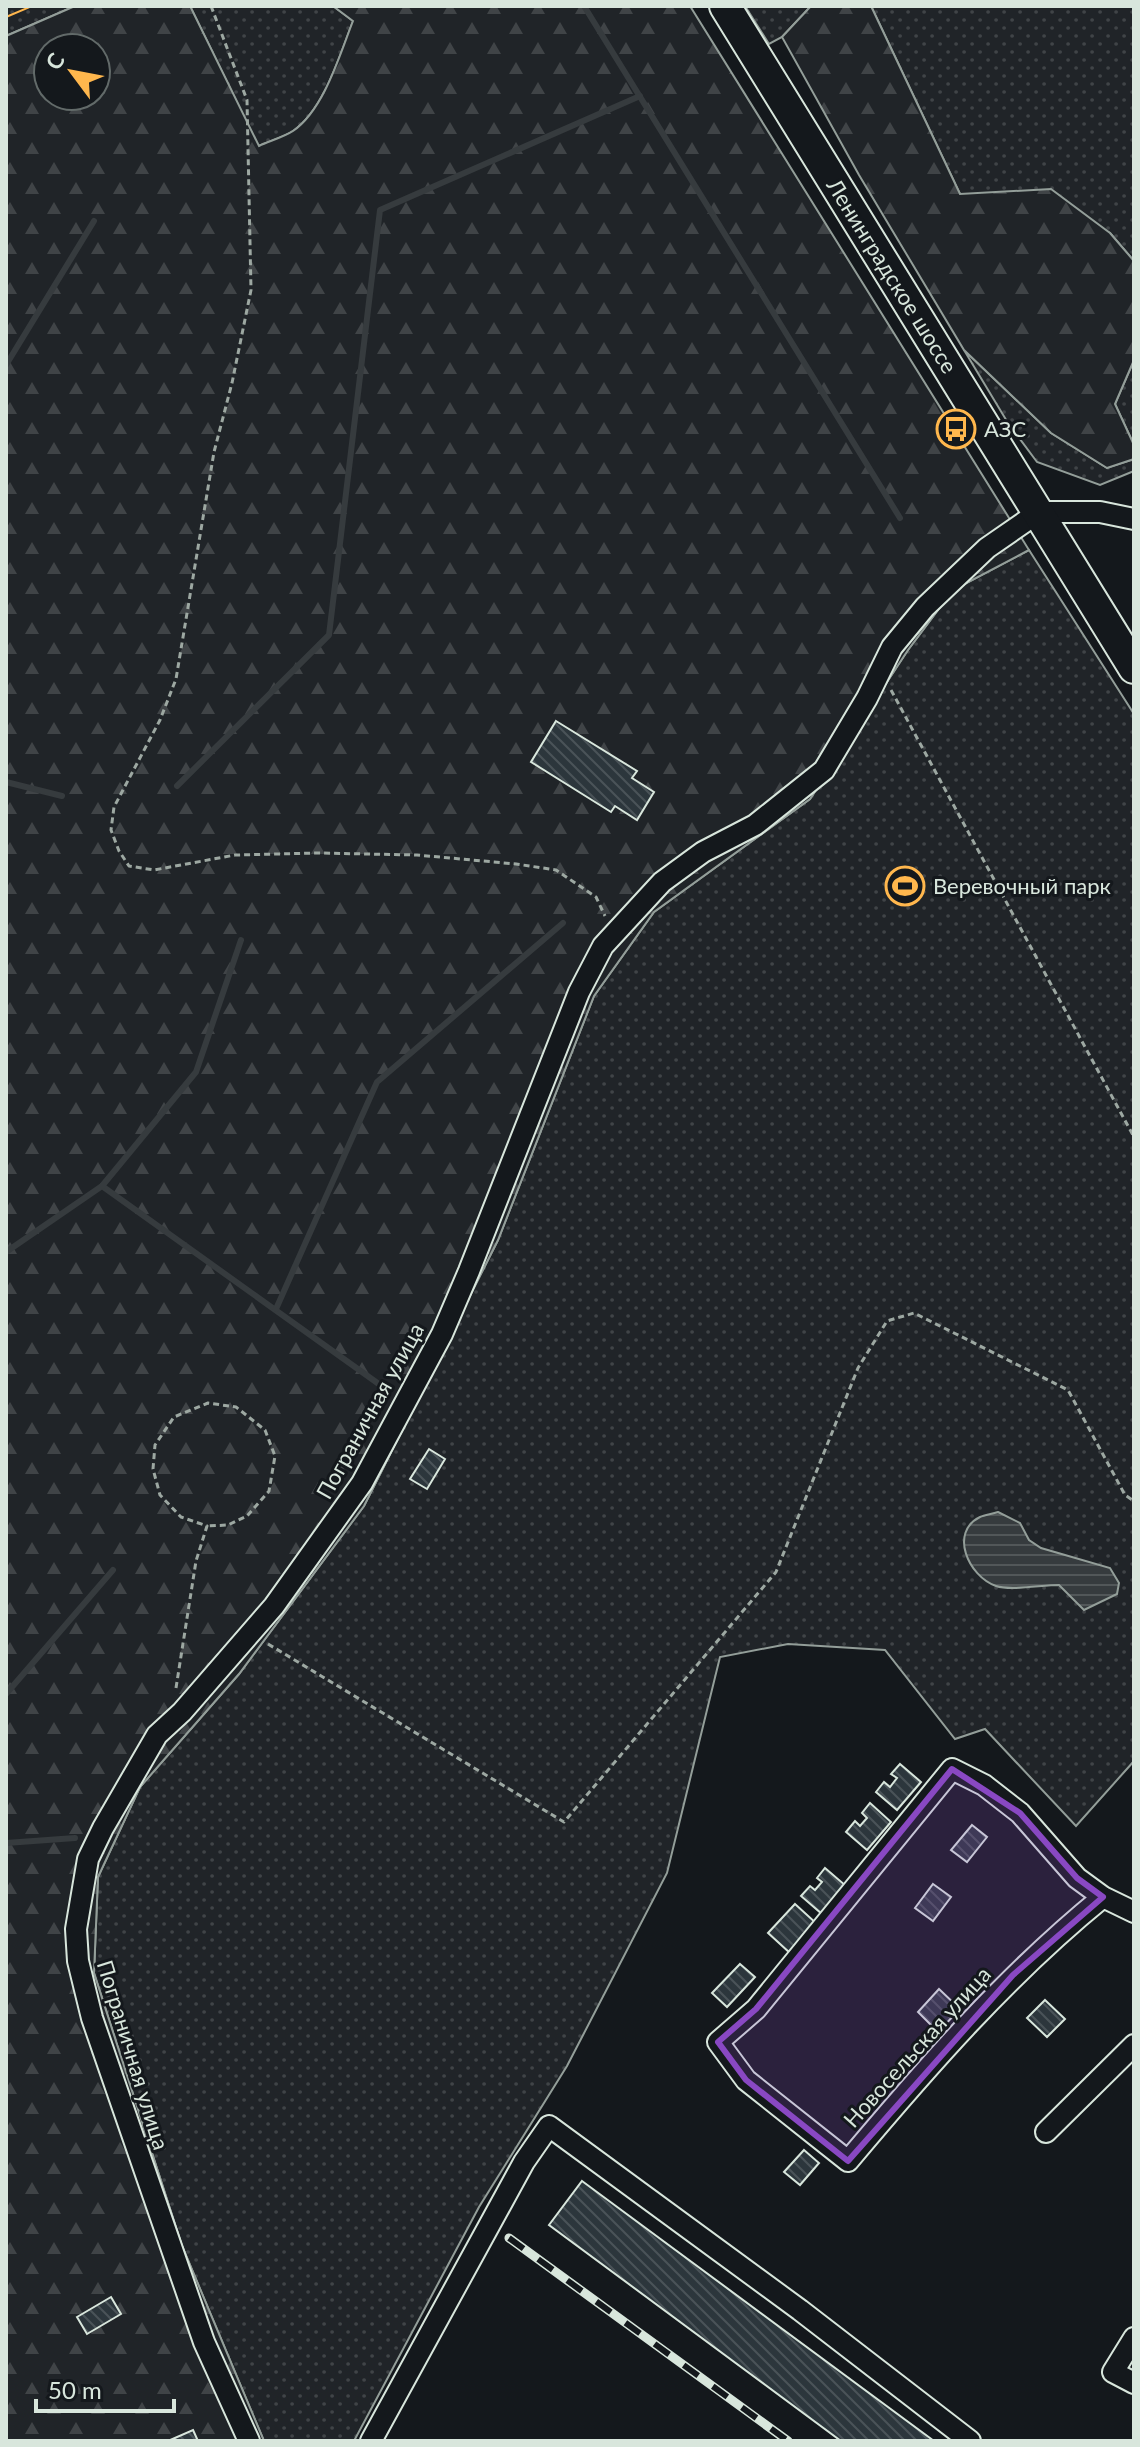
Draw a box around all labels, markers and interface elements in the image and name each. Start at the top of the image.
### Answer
north arrow [32,32,112,112]
text: С [39,47,70,74]
street label: Ленинградское шоссе [821,173,963,378]
bus stop icon: АЗС [935,408,977,450]
place label: АЗС [984,415,1027,442]
sports icon: Веревочный парк [884,865,926,907]
place label: Веревочный парк [933,872,1112,899]
street label: Пограничная улица [310,1318,429,1503]
street label: Пограничная улица [92,1957,175,2153]
street label: Новосельская улица [837,1961,996,2133]
scale bar [36,2363,174,2413]
text: 50 m [48,2375,102,2404]

